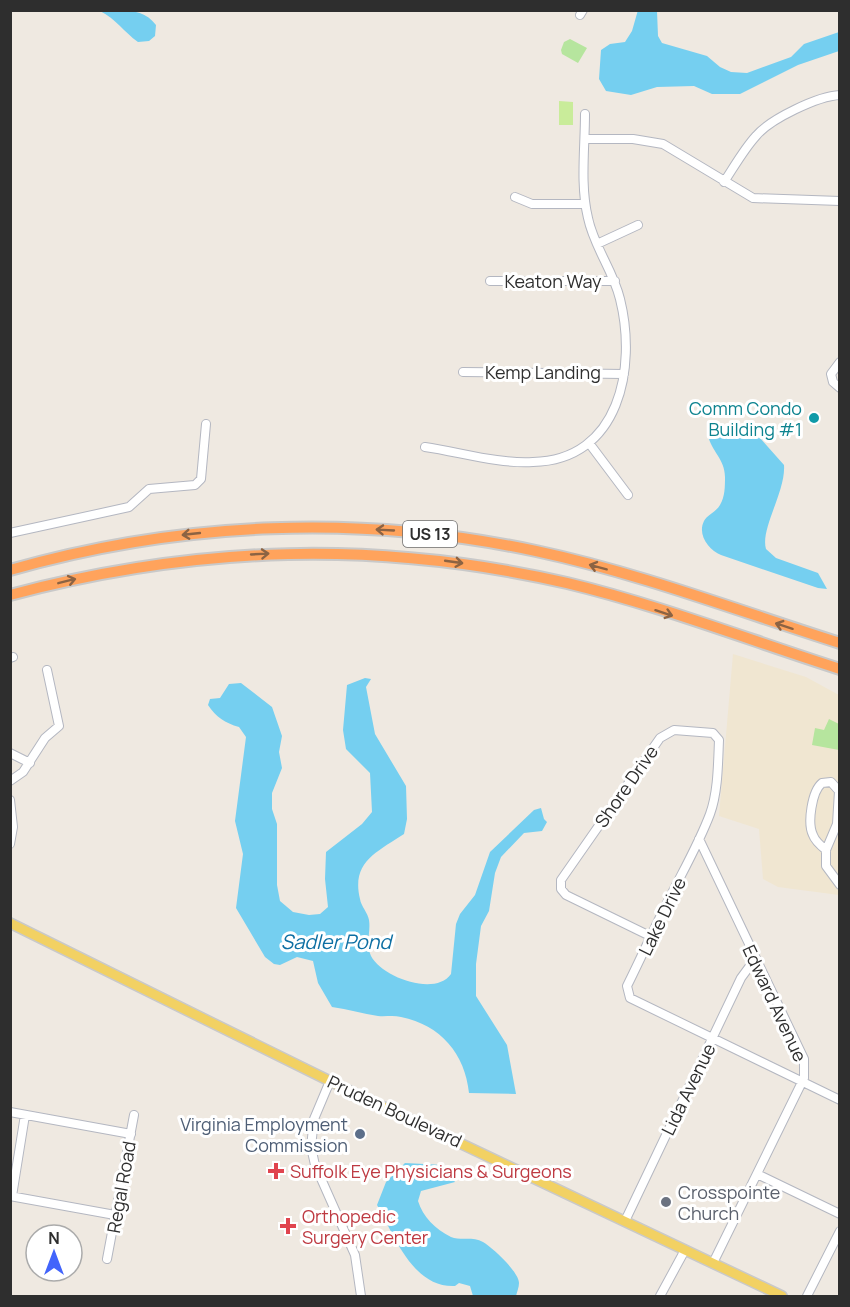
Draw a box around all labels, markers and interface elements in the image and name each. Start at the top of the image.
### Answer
street label: Keaton Way [504,269,602,293]
street label: Kemp Landing [485,360,601,384]
place label: Comm Condo Building #1 [689,396,802,441]
marker: Comm Condo Building #1 [807,411,821,425]
road number: US 13 [403,521,457,547]
one-way arrow [376,525,396,536]
one-way arrow [181,529,201,540]
one-way arrow [249,548,269,559]
one-way arrow [444,557,464,568]
one-way arrow [589,560,608,572]
one-way arrow [57,574,76,586]
one-way arrow [654,608,673,619]
one-way arrow [775,619,794,630]
street label: Shore Drive [589,740,663,832]
street label: Lake Drive [633,873,691,959]
water label: Sadler Pond [281,928,394,955]
street label: Edward Avenue [737,941,813,1065]
street label: Lida Avenue [655,1039,721,1139]
street label: Pruden Boulevard [324,1069,466,1153]
place label: Virginia Employment Commission [180,1112,348,1157]
marker: Virginia Employment Commission [353,1127,367,1141]
street label: Regal Road [101,1139,141,1235]
place label: Suffolk Eye Physicians & Surgeons [290,1159,572,1183]
marker: Suffolk Eye Physicians & Surgeons [267,1162,285,1180]
place label: Crosspointe Church [678,1180,780,1225]
marker: Crosspointe Church [659,1195,673,1209]
place label: Orthopedic Surgery Center [302,1204,429,1249]
marker: Orthopedic Surgery Center [279,1217,297,1235]
north arrow [24,1223,84,1283]
text: N [48,1227,60,1249]

